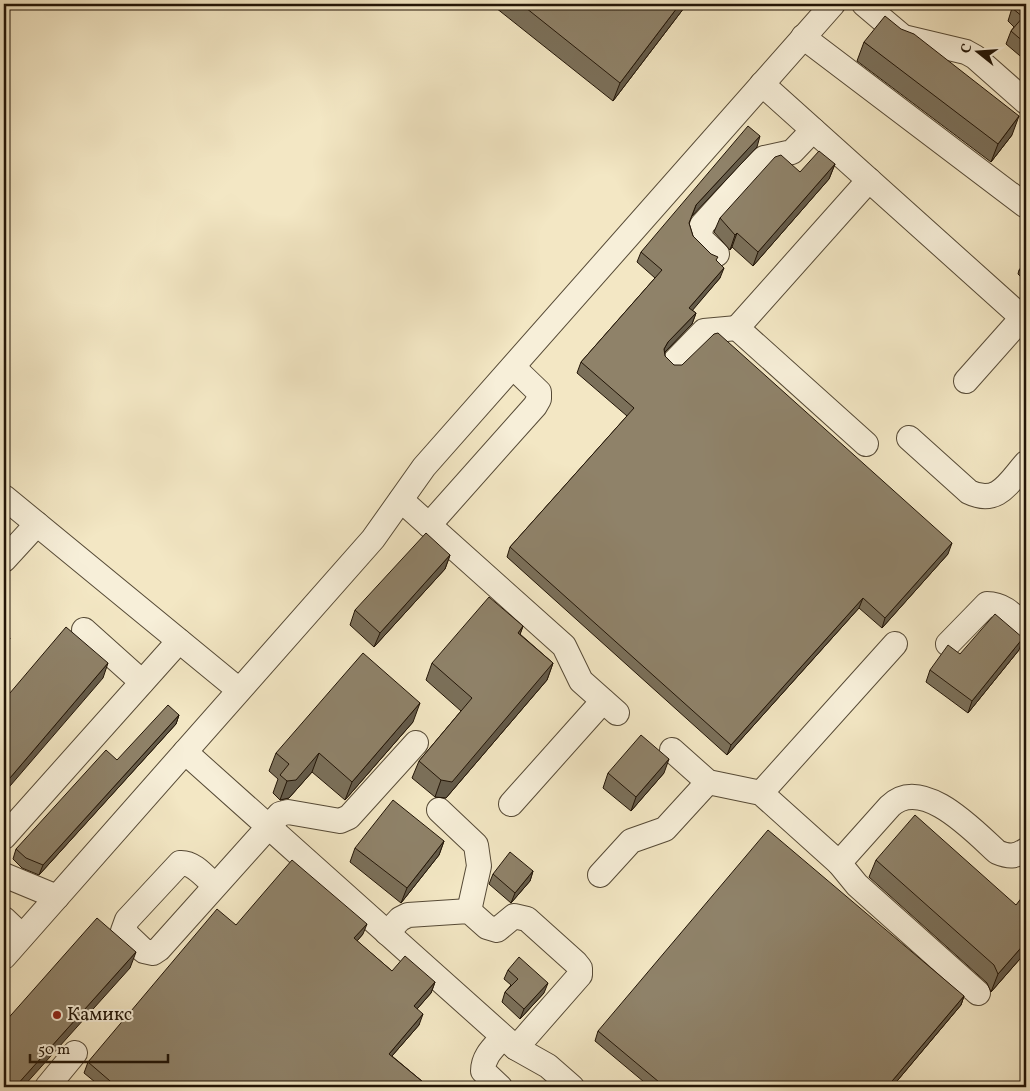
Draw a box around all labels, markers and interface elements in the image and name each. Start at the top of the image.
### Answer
north arrow [952,28,1002,78]
text: С [957,42,977,56]
place label: Камикс [67,1002,132,1028]
marker: Камикс [51,1009,63,1021]
scale bar [30,1031,168,1063]
text: 50 m [38,1040,70,1061]

